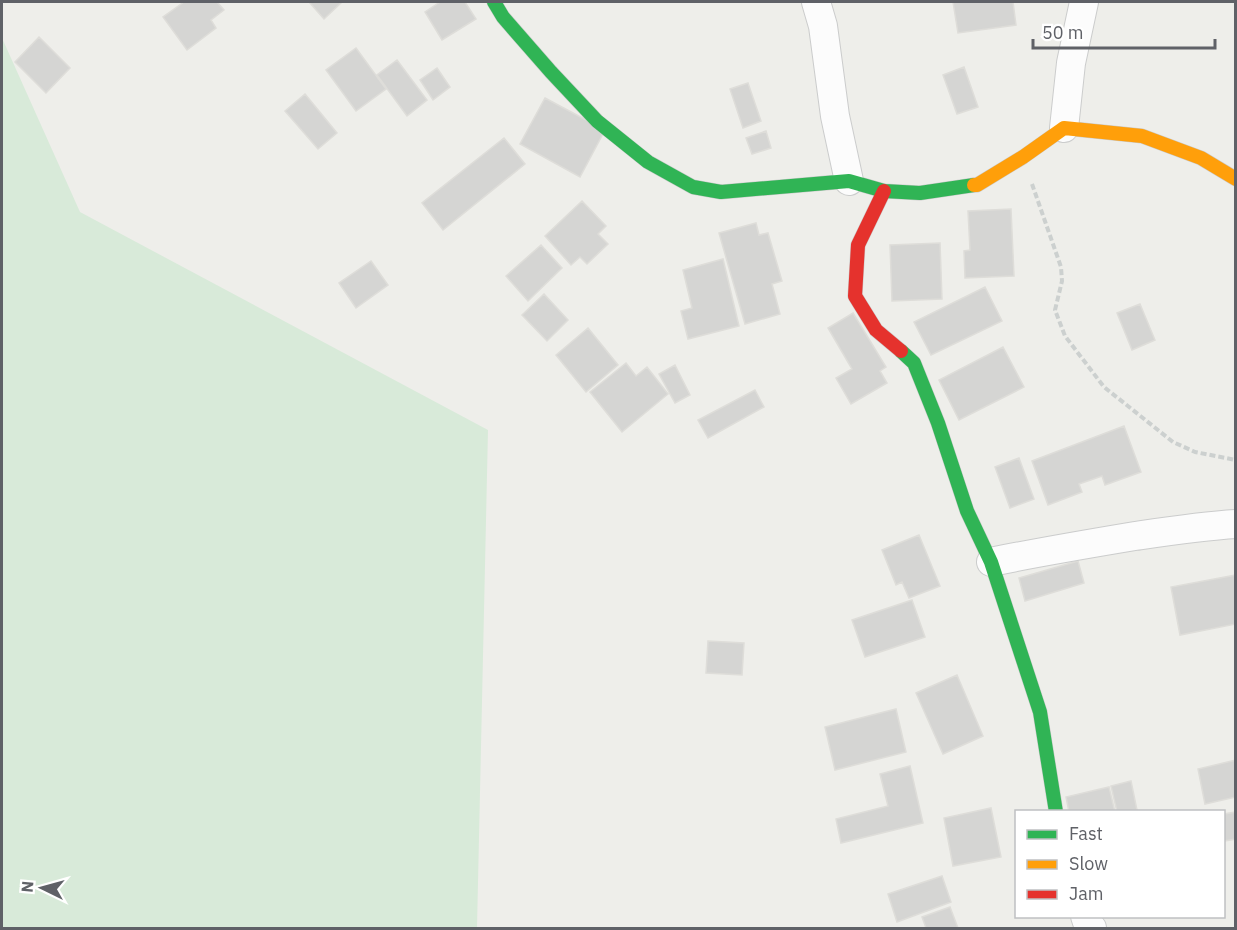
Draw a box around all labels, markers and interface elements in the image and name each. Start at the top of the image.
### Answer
scale bar [1033,12,1214,50]
text: 50 m [1042,21,1084,44]
legend [1015,810,1225,918]
text: Fast [1069,822,1103,845]
text: Slow [1069,852,1108,875]
north arrow [12,858,72,918]
text: N [17,880,38,893]
text: Jam [1069,882,1104,905]

